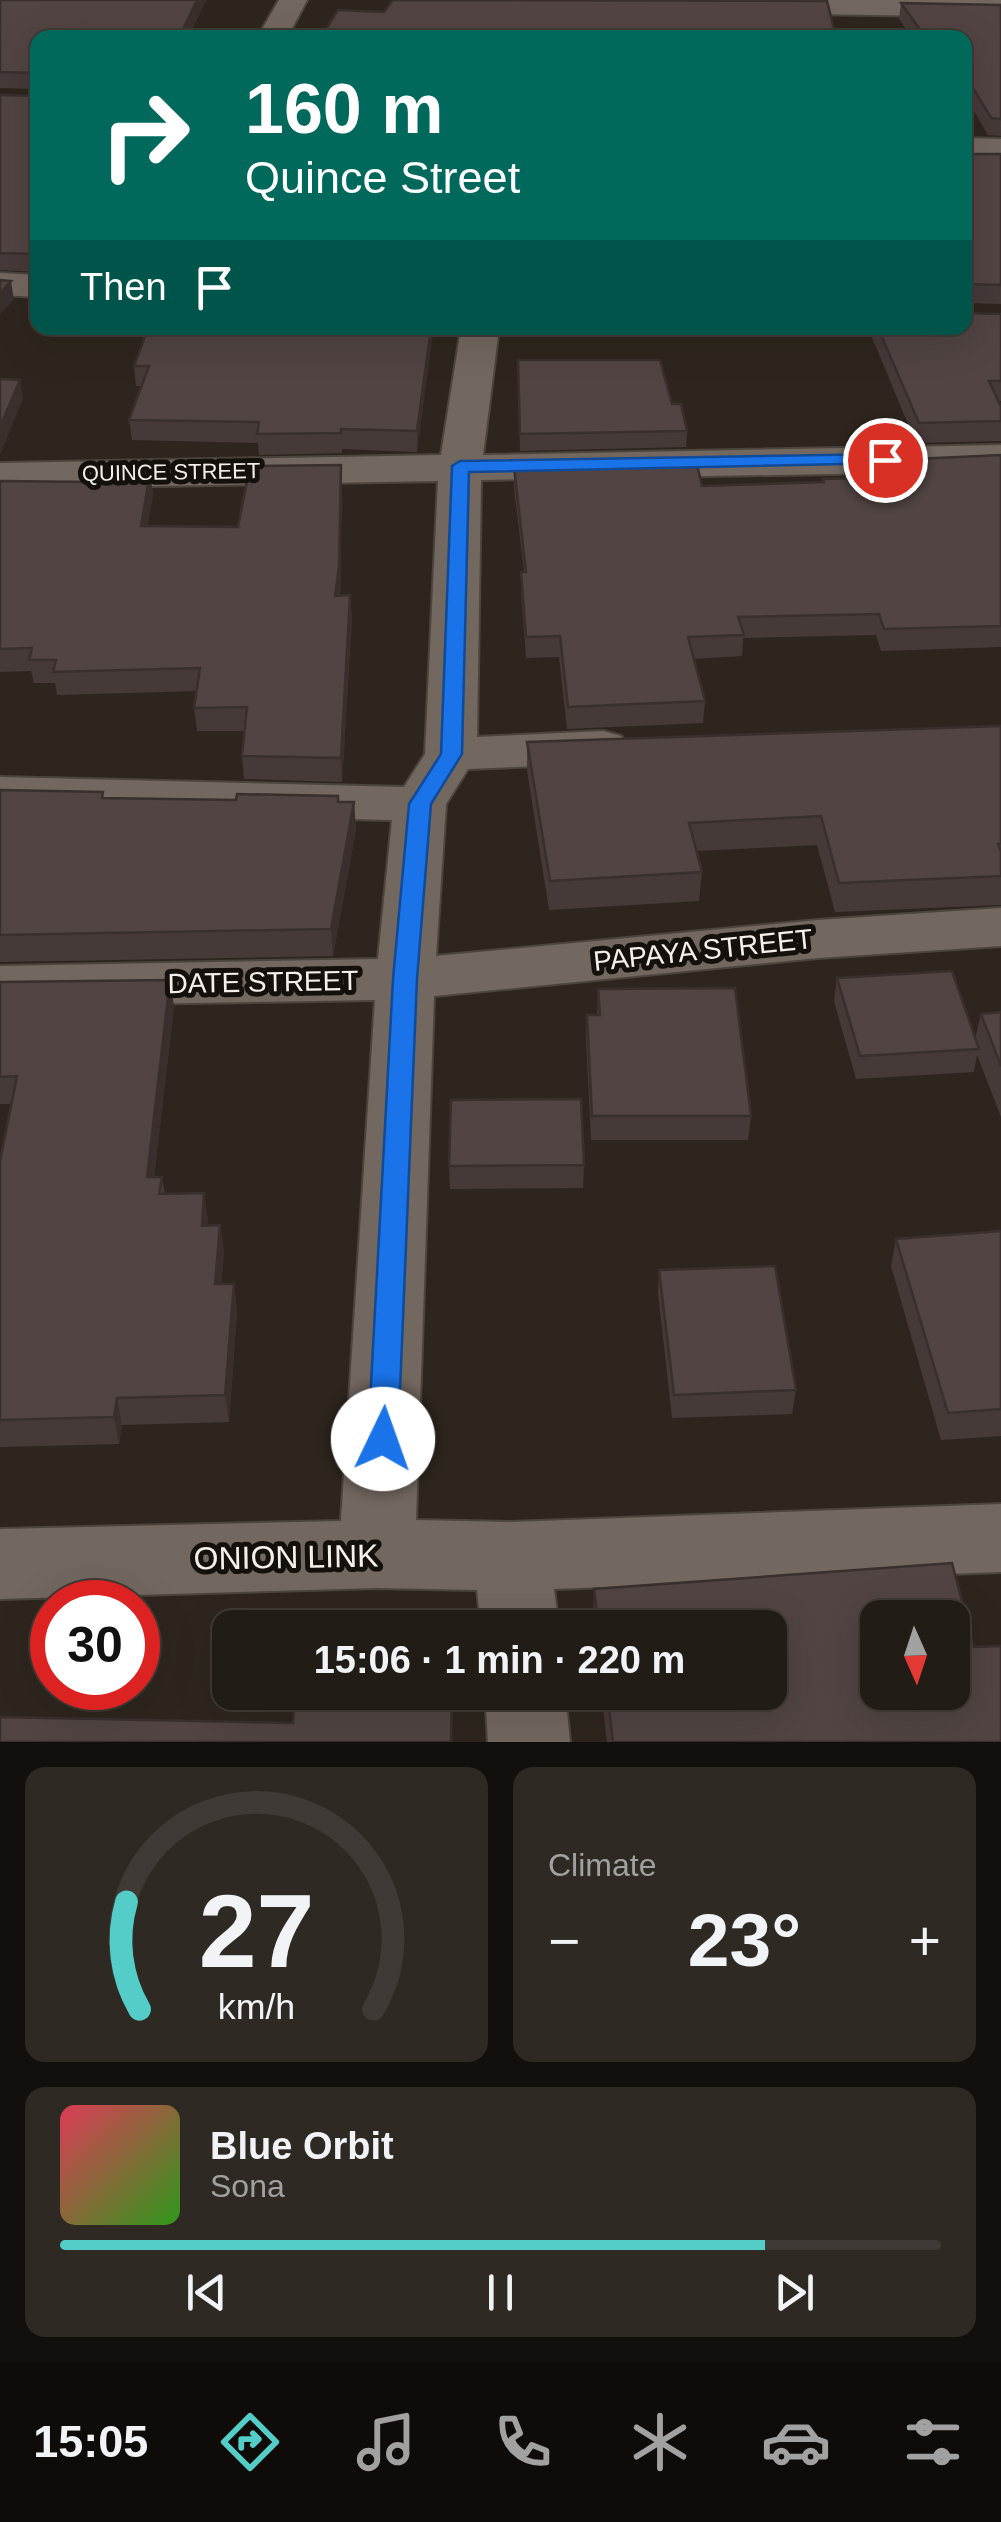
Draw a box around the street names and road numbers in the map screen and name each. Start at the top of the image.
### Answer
street label: QUINCE STREET [82,458,260,486]
street label: PAPAYA STREET [592,923,814,977]
street label: DATE STREET [167,965,359,999]
street label: ONION LINK [193,1537,379,1577]

